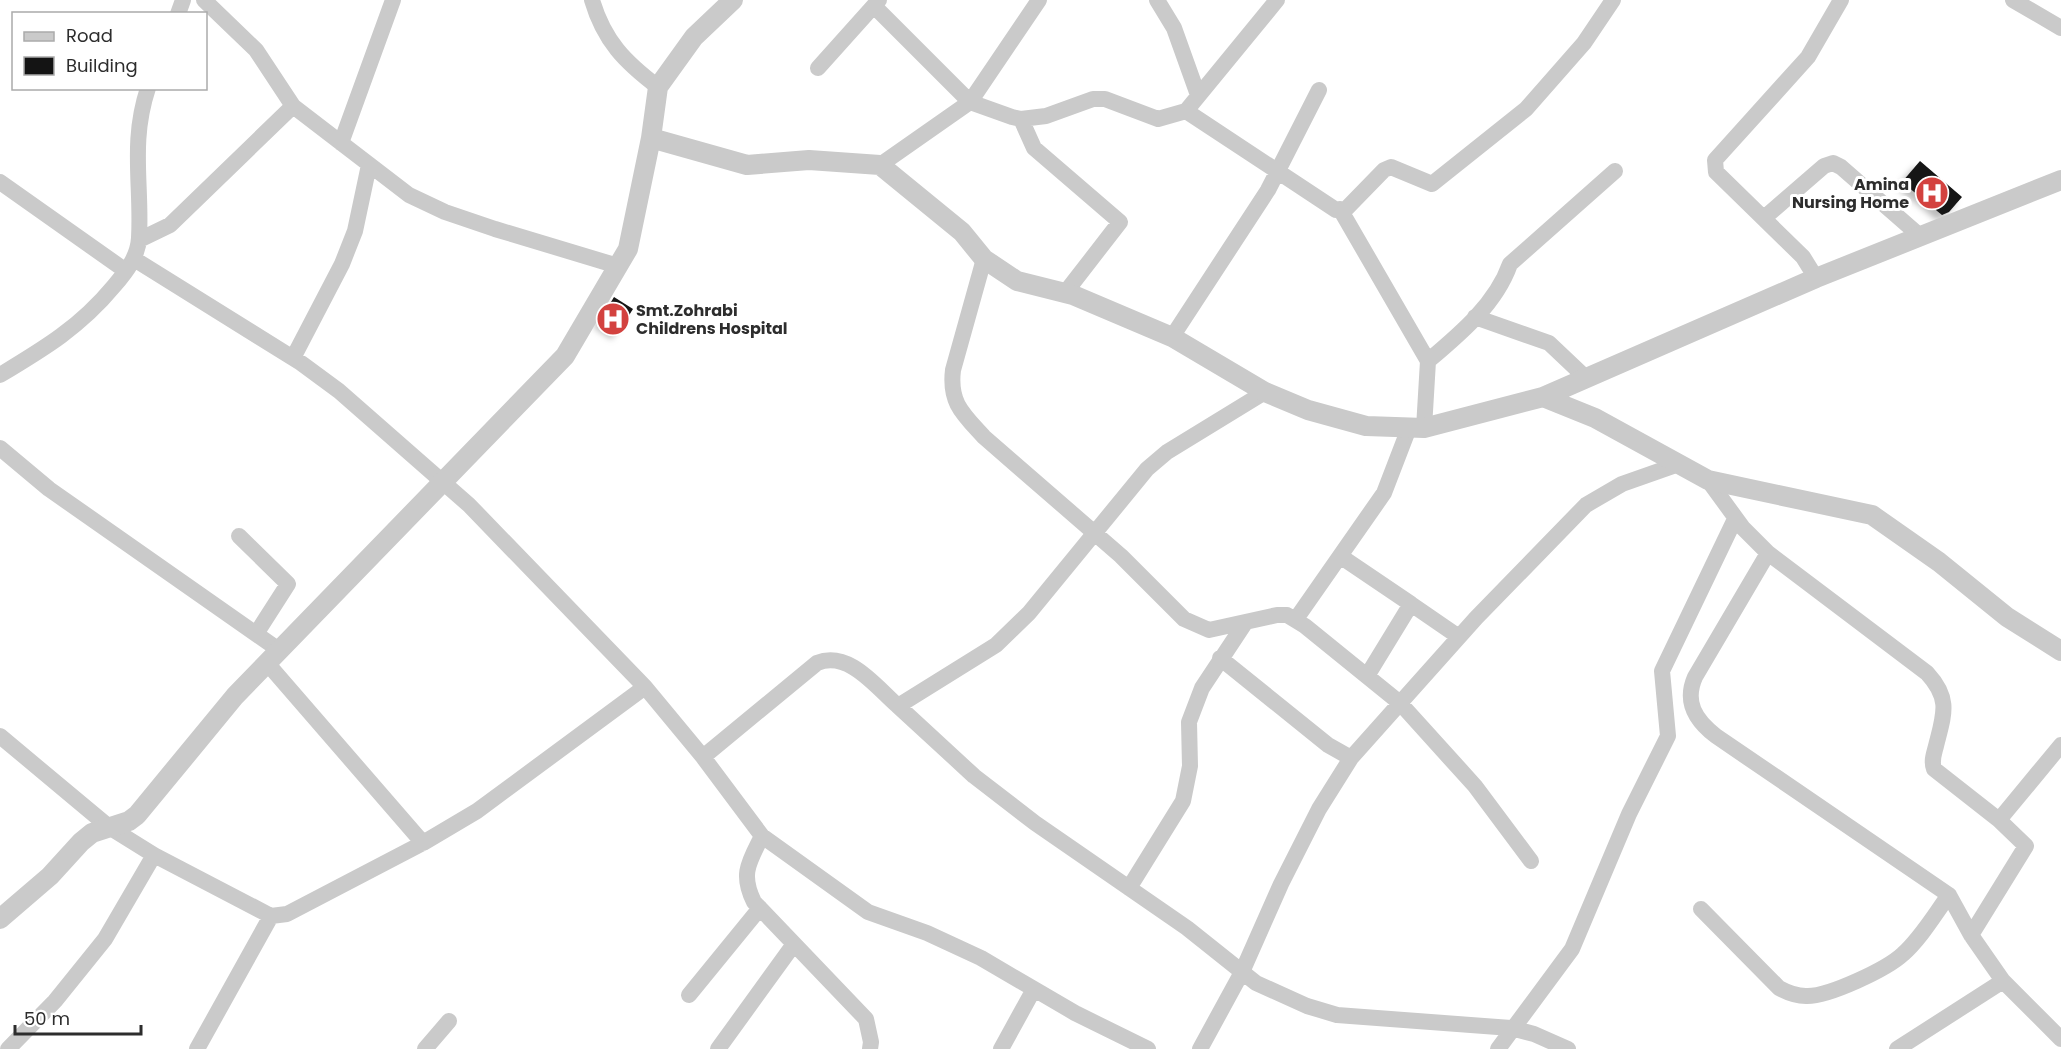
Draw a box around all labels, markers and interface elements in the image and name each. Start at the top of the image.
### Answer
legend [12,12,207,90]
text: Road [66,23,113,48]
text: Building [66,53,138,78]
place label: Amina Nursing Home [1792,173,1909,214]
hospital icon: Amina Nursing Home [1914,175,1950,211]
place label: Smt.Zohrabi Childrens Hospital [636,299,788,340]
hospital icon: Smt.Zohrabi Childrens Hospital [595,301,631,337]
scale bar [15,998,141,1036]
text: 50 m [24,1006,70,1031]

